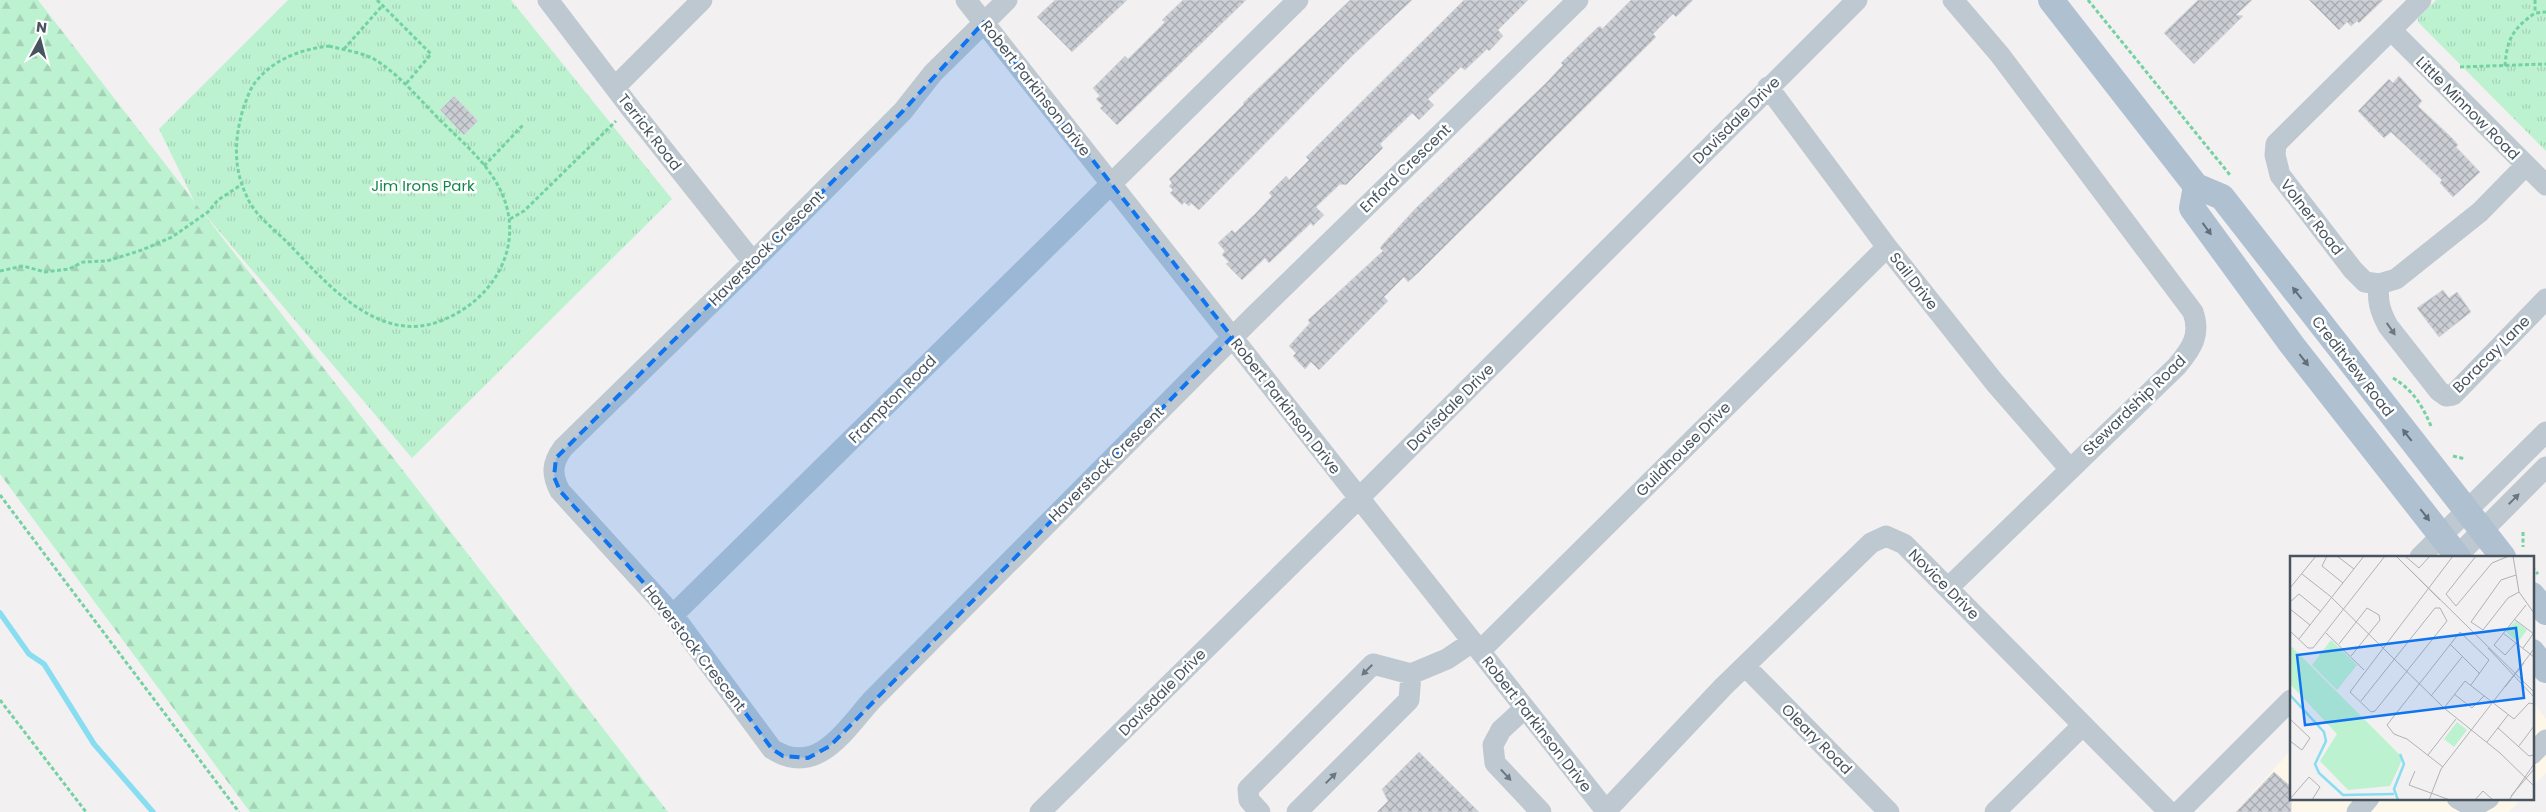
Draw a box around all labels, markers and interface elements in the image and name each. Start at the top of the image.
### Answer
north arrow [15,15,65,65]
street label: Robert Parkinson Drive [976,16,1096,160]
text: N [35,17,48,38]
street label: Little Minnow Road [2412,52,2524,164]
street label: Davisdale Drive [1688,72,1784,168]
street label: Terrick Road [613,89,687,175]
street label: Enford Crescent [1355,119,1455,217]
park label: Jim Irons Park [371,175,475,196]
street label: Volner Road [2276,175,2348,259]
street label: Haverstock Crescent [704,186,828,310]
one-way arrow [2202,222,2213,235]
street label: Sail Drive [1885,248,1943,314]
one-way arrow [2291,286,2302,299]
street label: Creditview Road [2307,311,2399,421]
street label: Boracay Lane [2448,311,2534,397]
one-way arrow [2386,322,2396,336]
street label: Robert Parkinson Drive [1226,334,1346,478]
street label: Frampton Road [843,350,941,448]
street label: Stewardship Road [2078,350,2190,460]
one-way arrow [2299,353,2309,367]
street label: Davisdale Drive [1402,359,1498,455]
street label: Guildhouse Drive [1631,397,1735,501]
street label: Haverstock Crescent [1044,402,1168,526]
one-way arrow [2402,428,2412,442]
one-way arrow [2508,493,2520,505]
one-way arrow [2420,508,2430,522]
street label: Novice Drive [1904,544,1984,624]
inset map [2290,556,2534,800]
street label: Haverstock Crescent [639,580,751,716]
street label: Davisdale Drive [1114,644,1210,740]
street label: Robert Parkinson Drive [1477,652,1597,796]
one-way arrow [1361,664,1373,676]
street label: Oleary Road [1777,699,1857,779]
one-way arrow [1501,769,1512,781]
one-way arrow [1325,772,1337,784]

